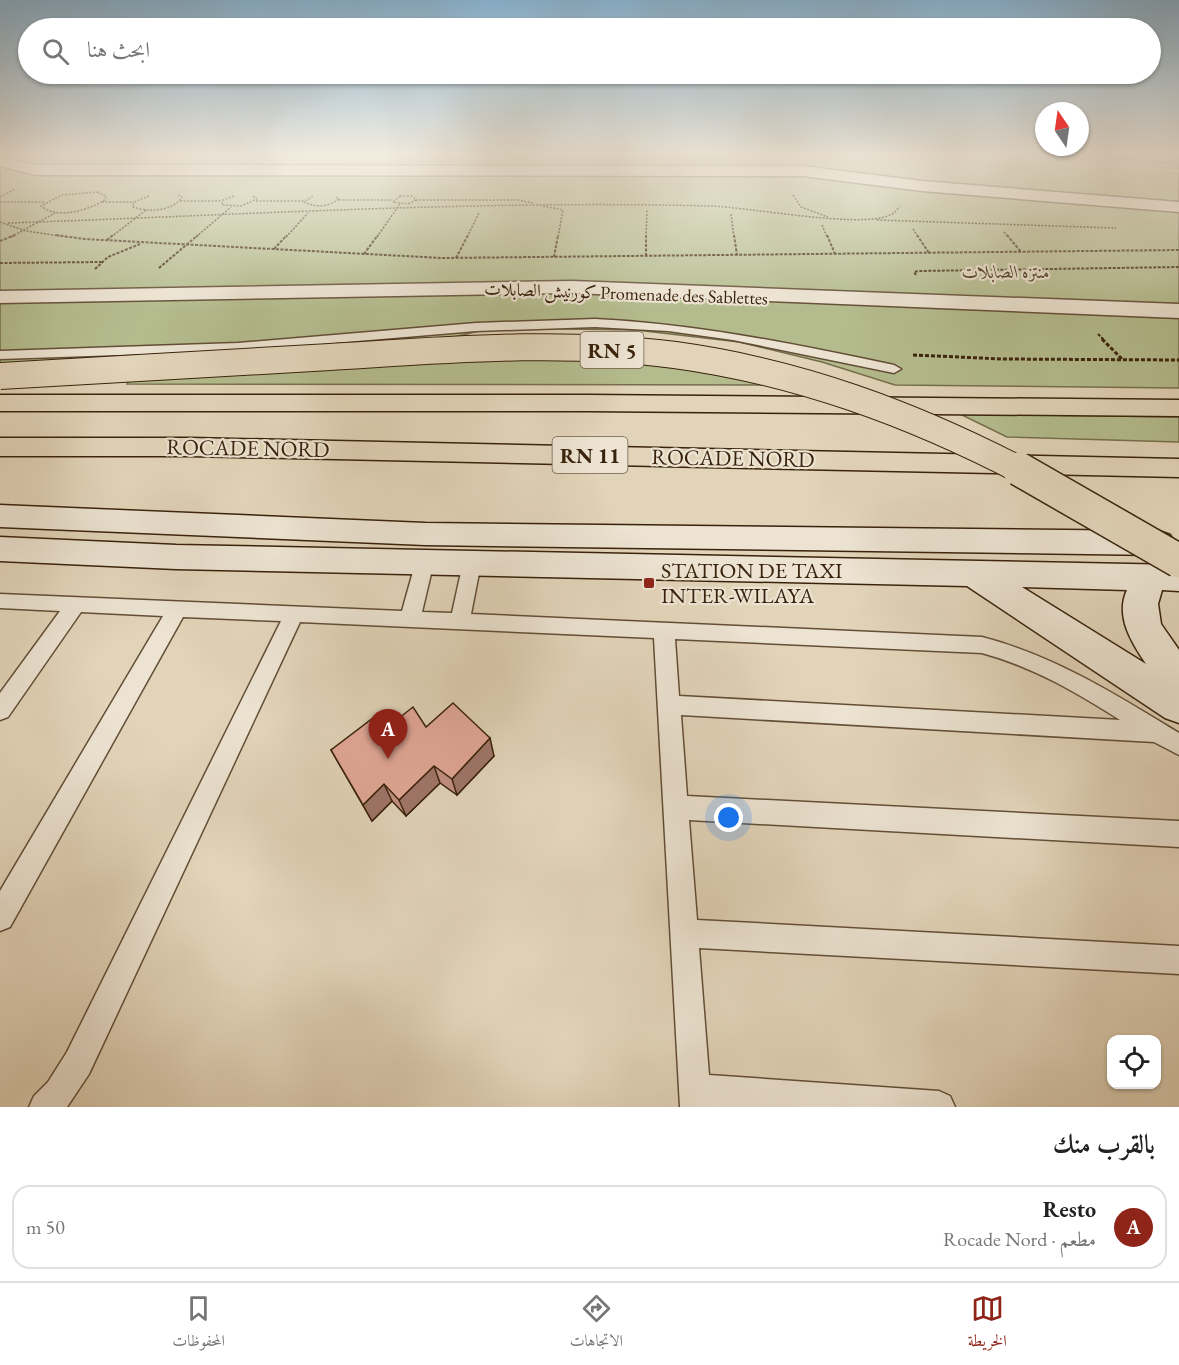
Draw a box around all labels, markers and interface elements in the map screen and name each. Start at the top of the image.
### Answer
search box [18,18,1161,84]
icon: search [39,35,72,68]
text: ابحث هنا [87,35,150,64]
north arrow [1035,102,1089,156]
park label: منتزه الصابلات [962,260,1050,283]
street label: كورنيش الصابلات Promenade des Sablettes [484,277,768,310]
road number: RN 5 [580,332,644,368]
street label: ROCADE NORD [166,432,330,464]
road number: RN 11 [552,437,628,473]
street label: ROCADE NORD [651,442,815,474]
place label: STATION DE TAXI INTER-WILAYA [661,556,843,610]
marker: STATION DE TAXI INTER-WILAYA [642,576,656,590]
pin: A [368,710,408,759]
your location [714,803,743,832]
map controls [1107,1035,1161,1089]
button: locate [1107,1035,1161,1089]
text: بالقرب منك [1053,1127,1155,1161]
text: Resto [1043,1195,1096,1224]
text: 50 m [26,1214,65,1240]
text: A [1126,1214,1141,1240]
text: مطعم · Rocade Nord [943,1226,1096,1252]
tab: المحفوظات [172,1292,225,1356]
tab: الاتجاهات [570,1292,623,1356]
tab: الخريطة [968,1292,1007,1356]

